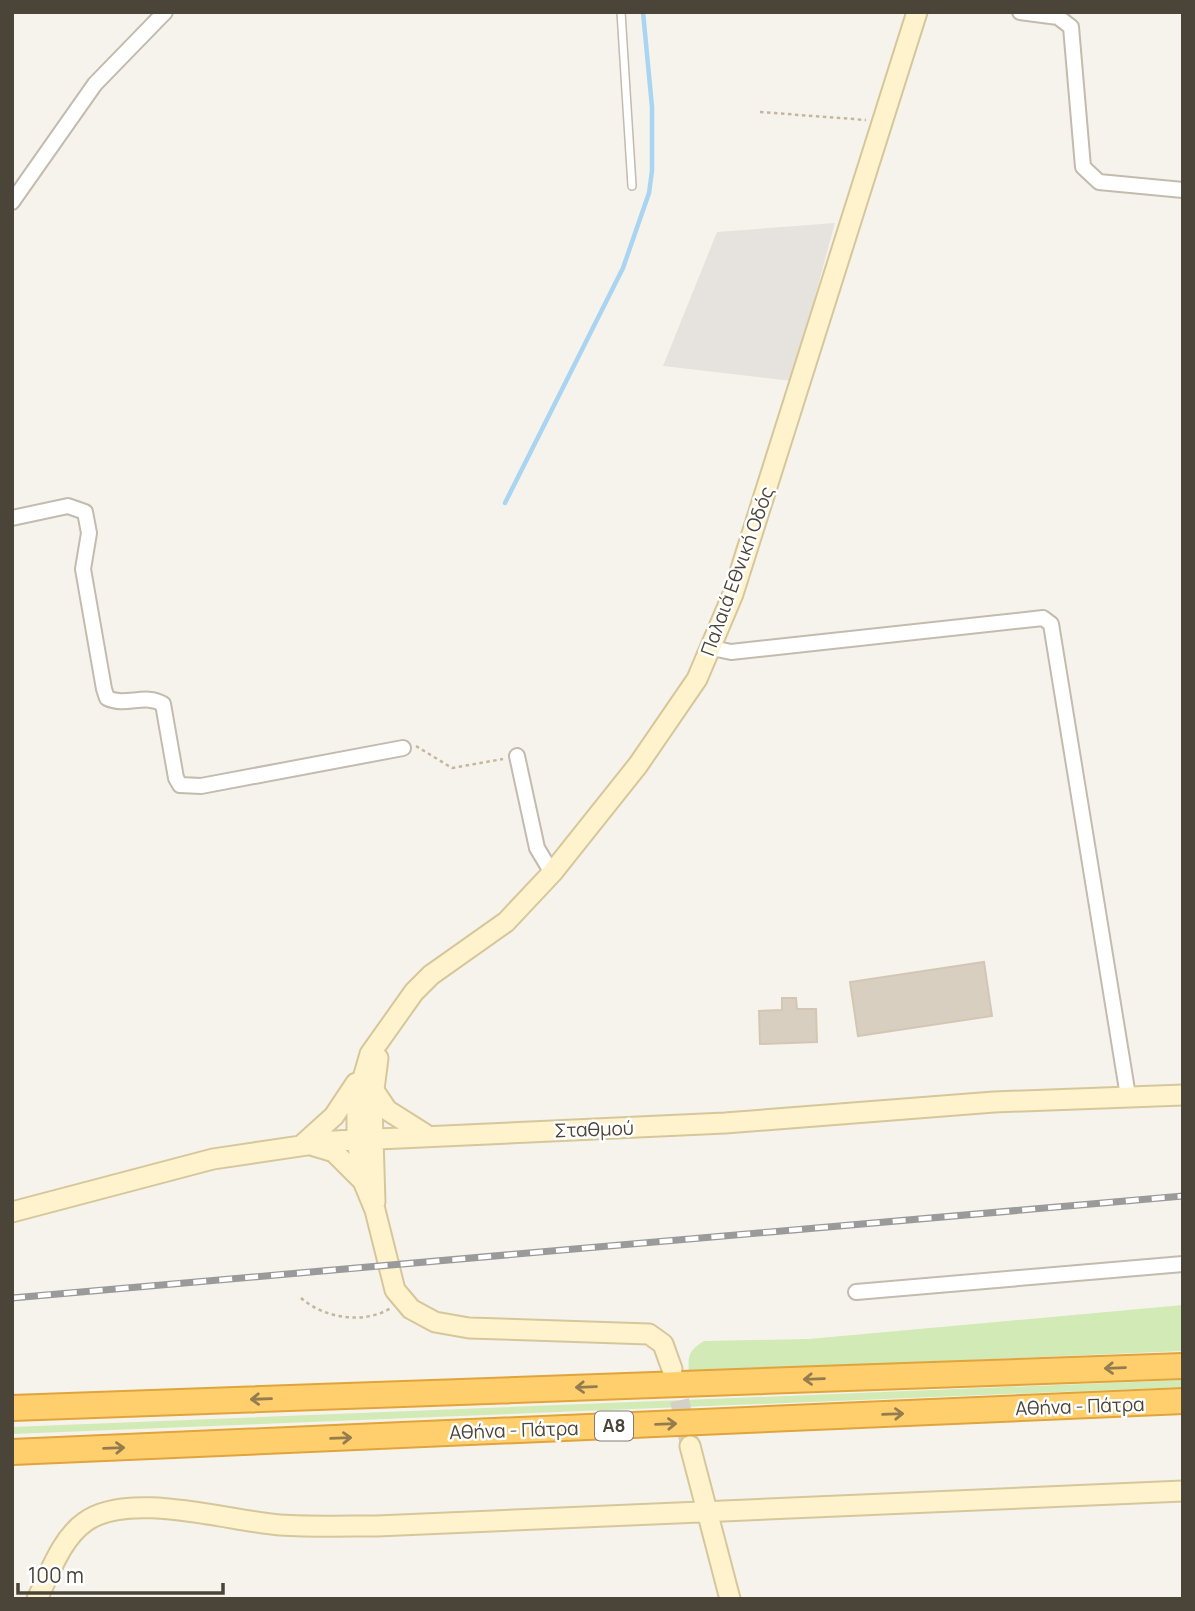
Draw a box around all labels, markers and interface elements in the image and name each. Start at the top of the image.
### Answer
street label: Παλαιά Εθνική Οδός [694,483,780,659]
street label: Σταθμού [554,1115,634,1143]
one-way arrow [1103,1362,1126,1375]
one-way arrow [803,1373,826,1386]
one-way arrow [575,1381,598,1394]
street label: Αθήνα - Πάτρα [1015,1391,1145,1421]
one-way arrow [250,1393,273,1406]
one-way arrow [882,1407,905,1420]
road number: Α8 [595,1412,633,1441]
street label: Αθήνα - Πάτρα [449,1415,579,1445]
one-way arrow [654,1417,677,1430]
one-way arrow [329,1431,352,1444]
one-way arrow [102,1441,125,1454]
scale bar [18,1552,222,1596]
text: 100 m [28,1561,84,1589]

